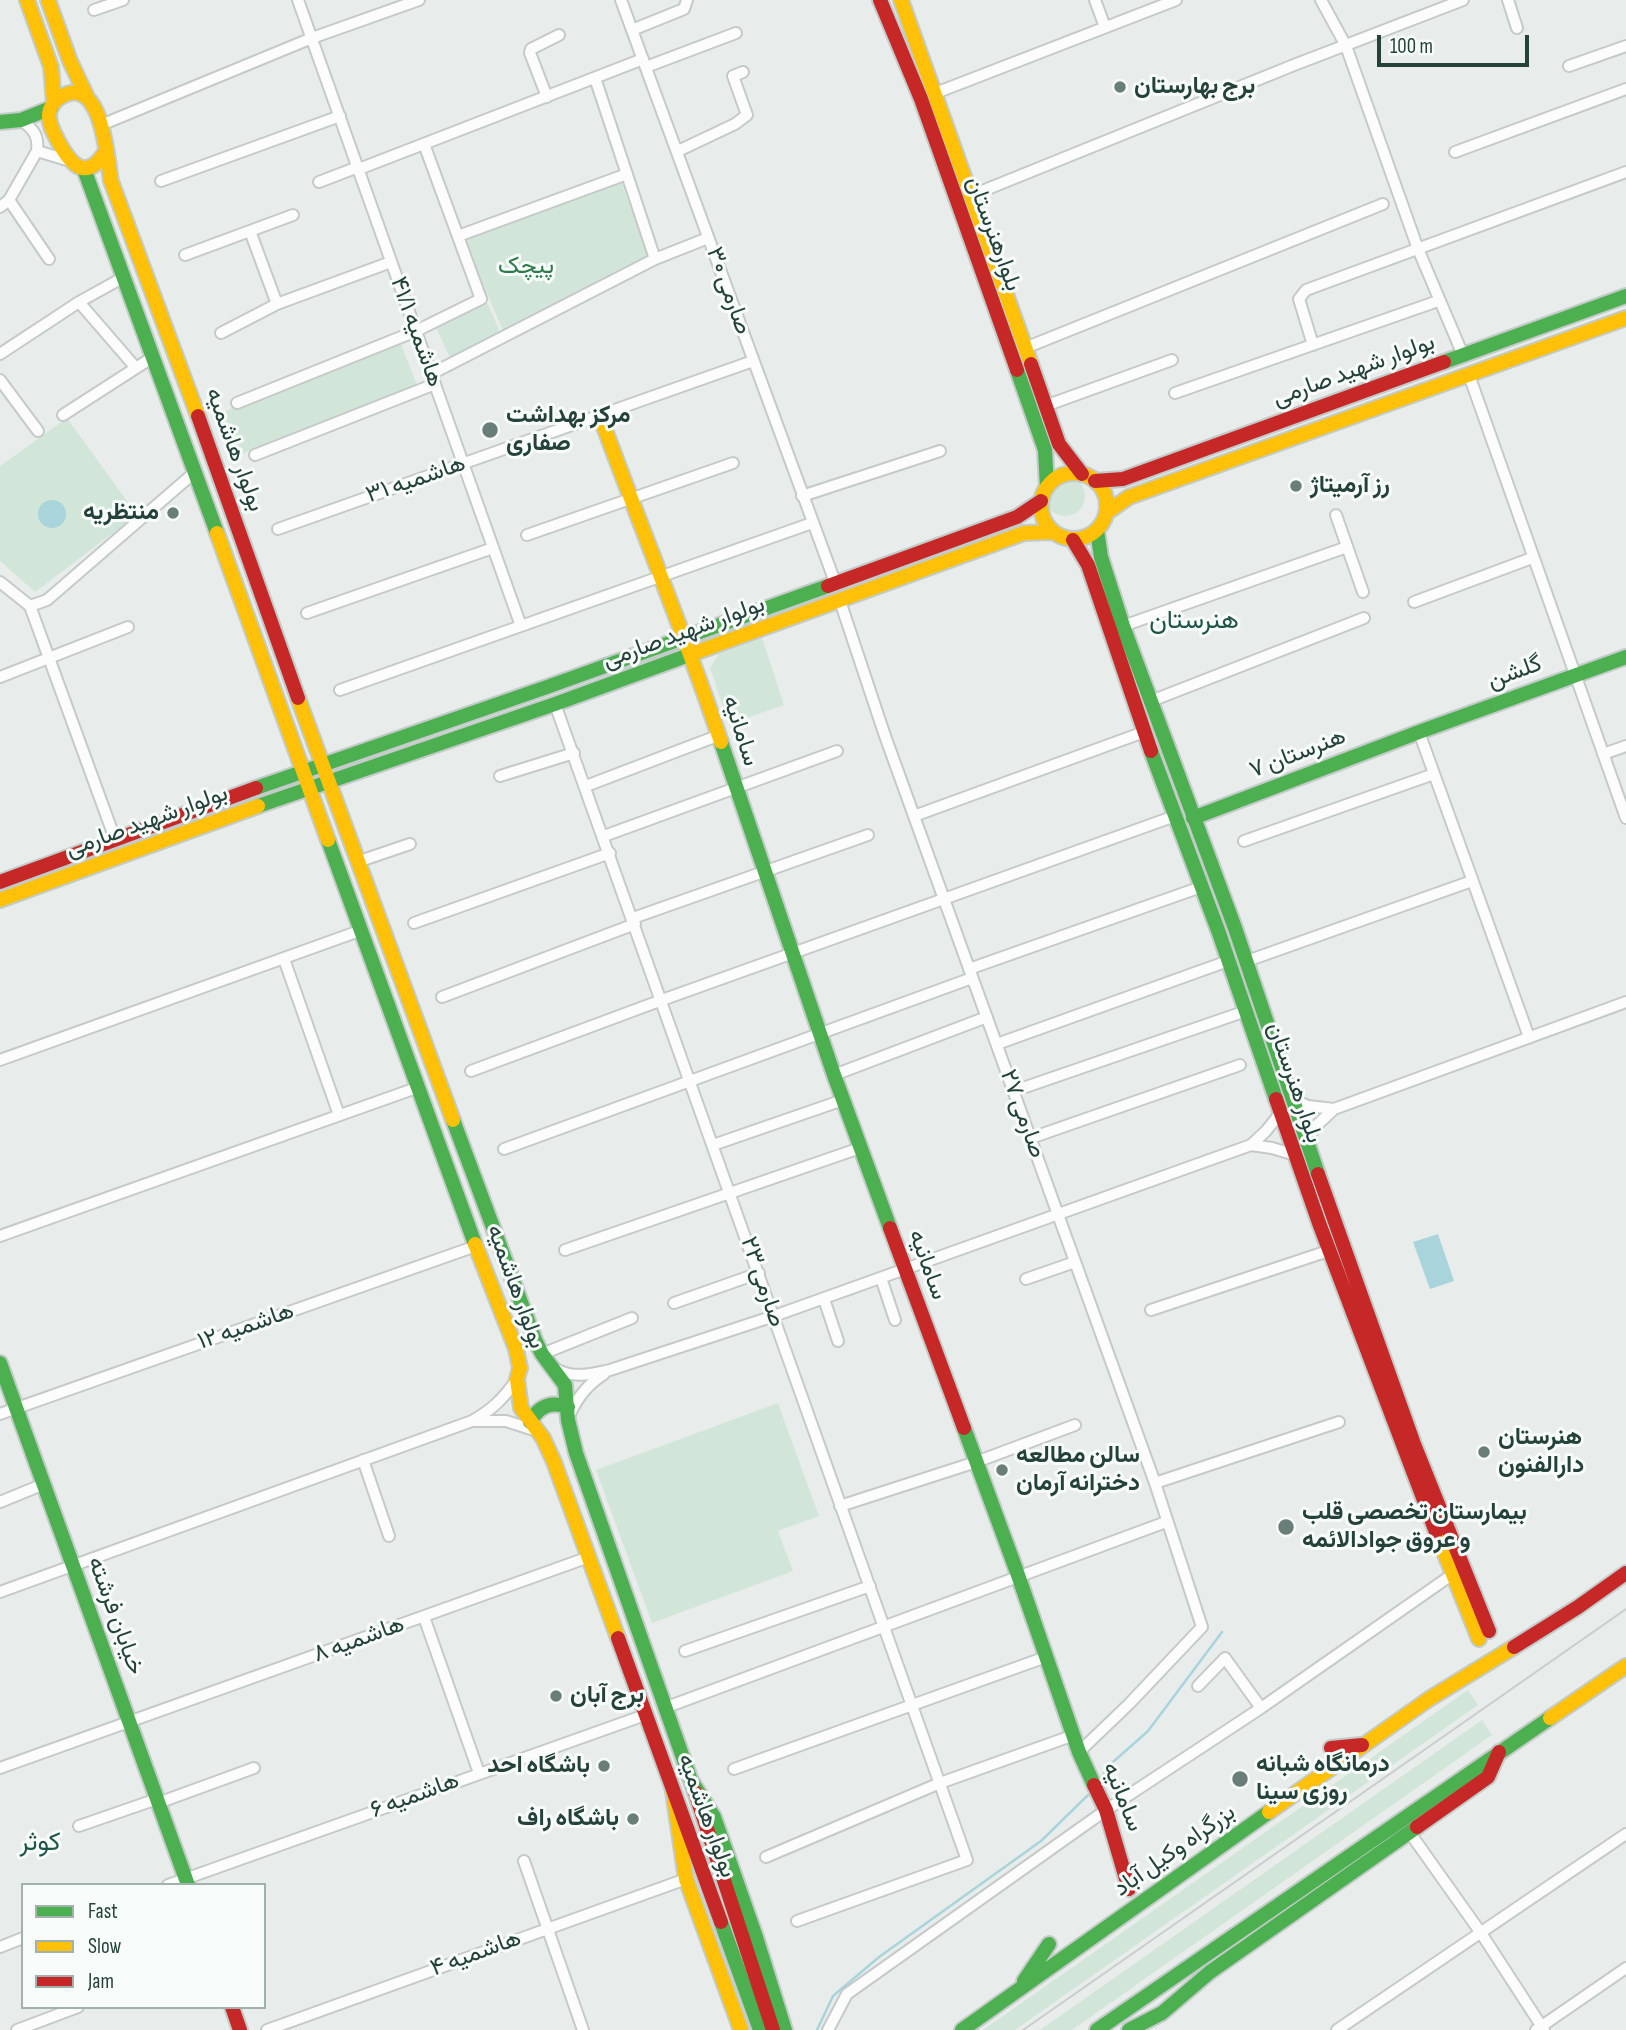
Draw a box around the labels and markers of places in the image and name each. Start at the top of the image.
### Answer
place label: برج بهارستان [1134,73,1255,101]
marker: برج بهارستان [1112,79,1128,95]
place label: مرکز بهداشت صفاری [506,402,631,458]
marker: مرکز بهداشت صفاری [480,420,500,440]
place label: رز آرمیتاژ [1310,472,1390,500]
marker: رز آرمیتاژ [1288,478,1304,494]
place label: منتظریه [83,499,159,527]
marker: منتظریه [165,505,181,521]
place label: هنرستان دارالفنون [1498,1424,1584,1480]
place label: سالن مطالعه دخترانه آرمان [1016,1442,1140,1498]
marker: هنرستان دارالفنون [1476,1444,1492,1460]
marker: سالن مطالعه دخترانه آرمان [994,1462,1010,1478]
place label: بیمارستان تخصصی قلب و عروق جوادالائمه [1302,1499,1527,1555]
marker: بیمارستان تخصصی قلب و عروق جوادالائمه [1276,1517,1296,1537]
place label: برج آبان [570,1682,644,1710]
marker: برج آبان [548,1688,564,1704]
place label: درمانگاه شبانه روزی سینا [1256,1751,1390,1807]
place label: باشگاه احد [487,1752,590,1780]
marker: باشگاه احد [596,1758,612,1774]
marker: درمانگاه شبانه روزی سینا [1230,1769,1250,1789]
place label: باشگاه راف [517,1805,619,1833]
marker: باشگاه راف [625,1811,641,1827]

